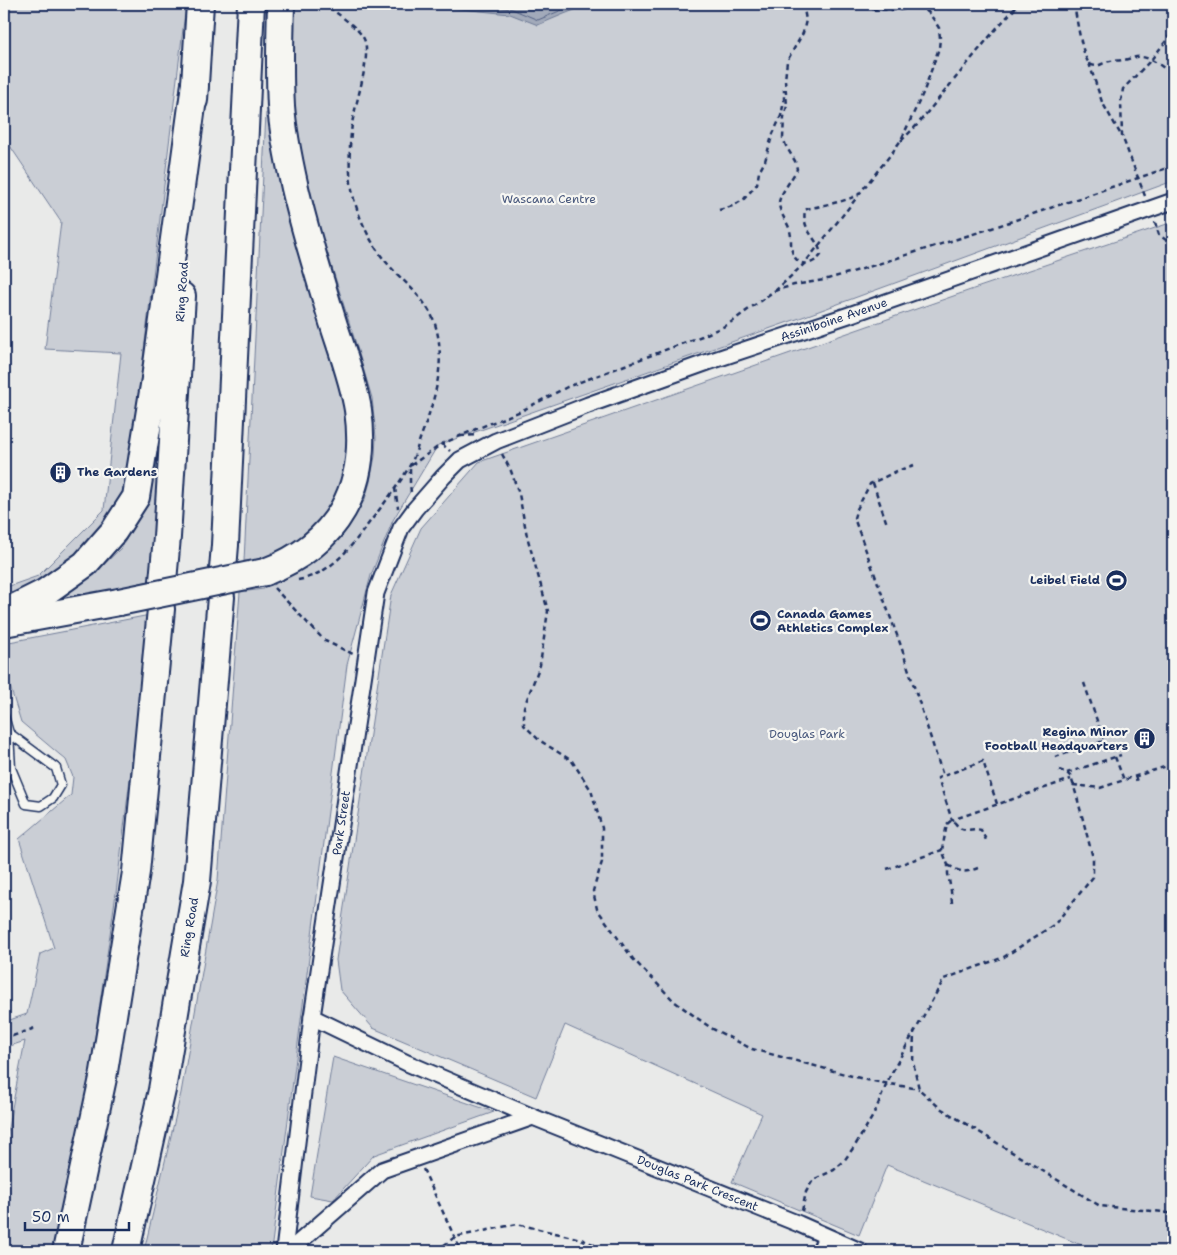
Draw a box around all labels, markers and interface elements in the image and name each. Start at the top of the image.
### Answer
park label: Wascana Centre [502,191,596,207]
street label: Ring Road [172,261,192,323]
street label: Assiniboine Avenue [778,294,890,345]
building icon: The Gardens [49,460,73,484]
place label: The Gardens [77,464,157,480]
sports icon: Leibel Field [1104,568,1128,592]
place label: Leibel Field [1030,572,1100,588]
place label: Canada Games Athletics Complex [777,606,889,636]
sports icon: Canada Games Athletics Complex [749,609,773,633]
place label: Regina Minor Football Headquarters [985,724,1129,754]
park label: Douglas Park [769,726,845,742]
building icon: Regina Minor Football Headquarters [1132,727,1156,751]
street label: Park Street [329,789,354,856]
street label: Ring Road [176,896,202,958]
street label: Douglas Park Crescent [634,1152,761,1215]
scale bar [25,1200,129,1232]
text: 50 m [32,1207,70,1227]

